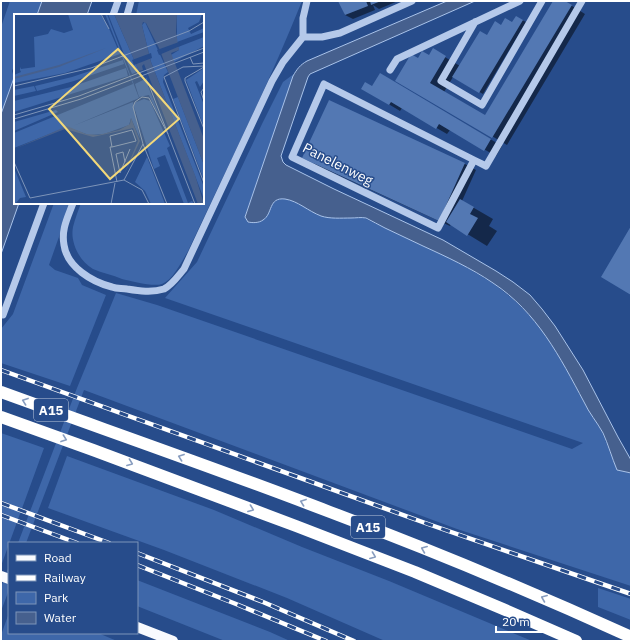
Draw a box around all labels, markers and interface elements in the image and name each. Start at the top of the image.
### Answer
inset map [14,14,204,204]
street label: Panelenweg [300,139,377,190]
one-way arrow [21,397,28,406]
road number: A15 [34,399,68,421]
one-way arrow [60,434,67,443]
one-way arrow [177,454,184,462]
one-way arrow [126,459,133,467]
one-way arrow [299,498,306,506]
one-way arrow [248,504,255,512]
road number: A15 [351,516,385,538]
legend [8,542,138,634]
one-way arrow [420,545,427,553]
text: Road [44,550,72,565]
one-way arrow [369,551,376,559]
text: Railway [44,570,86,585]
text: Park [44,590,69,605]
one-way arrow [541,595,549,603]
scale bar [496,608,548,634]
text: Water [44,610,77,625]
text: 20 m [502,614,530,629]

